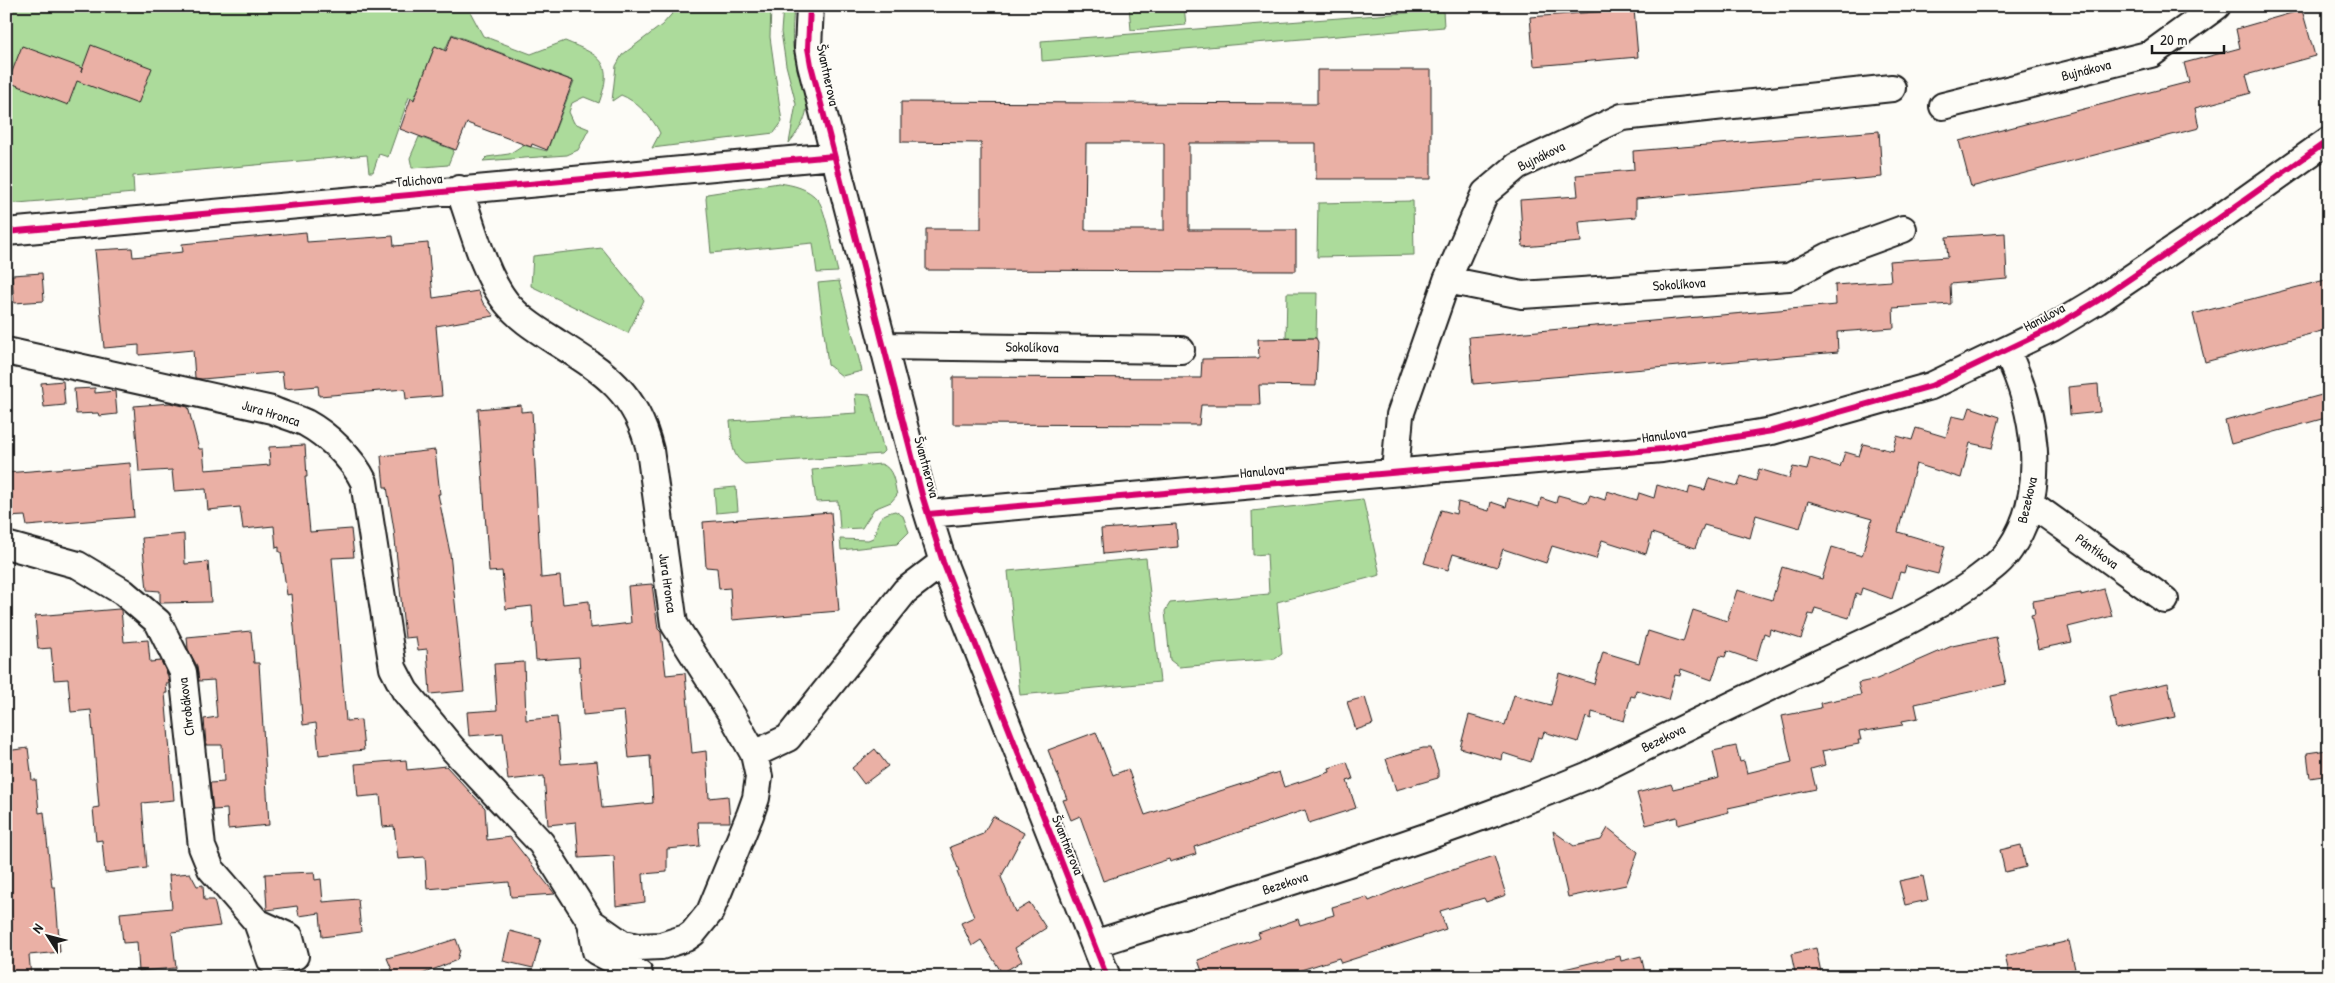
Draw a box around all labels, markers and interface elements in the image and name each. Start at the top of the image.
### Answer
scale bar [2152,22,2225,54]
text: 20 m [2160,29,2187,50]
street label: Švantnerova [813,42,844,108]
street label: Bujnákova [2059,54,2113,86]
street label: Bujnákova [1514,136,1568,176]
street label: Talichova [395,168,444,191]
street label: Sokolíkova [1652,272,1707,295]
street label: Hanulova [2020,298,2068,335]
street label: Sokolíkova [1005,337,1059,356]
street label: Jura Hronca [240,395,303,430]
street label: Hanulova [1641,422,1688,447]
street label: Švantnerova [910,434,945,500]
street label: Hanulova [1239,459,1285,482]
street label: Bezekova [2012,474,2041,525]
street label: Pántikova [2072,528,2123,573]
street label: Jura Hronca [655,552,682,614]
street label: Chrobákova [172,676,198,737]
street label: Bezekova [1638,719,1688,756]
street label: Švantnerova [1048,812,1089,878]
street label: Bezekova [1260,866,1311,899]
north arrow [22,910,72,960]
text: N [27,919,47,937]

